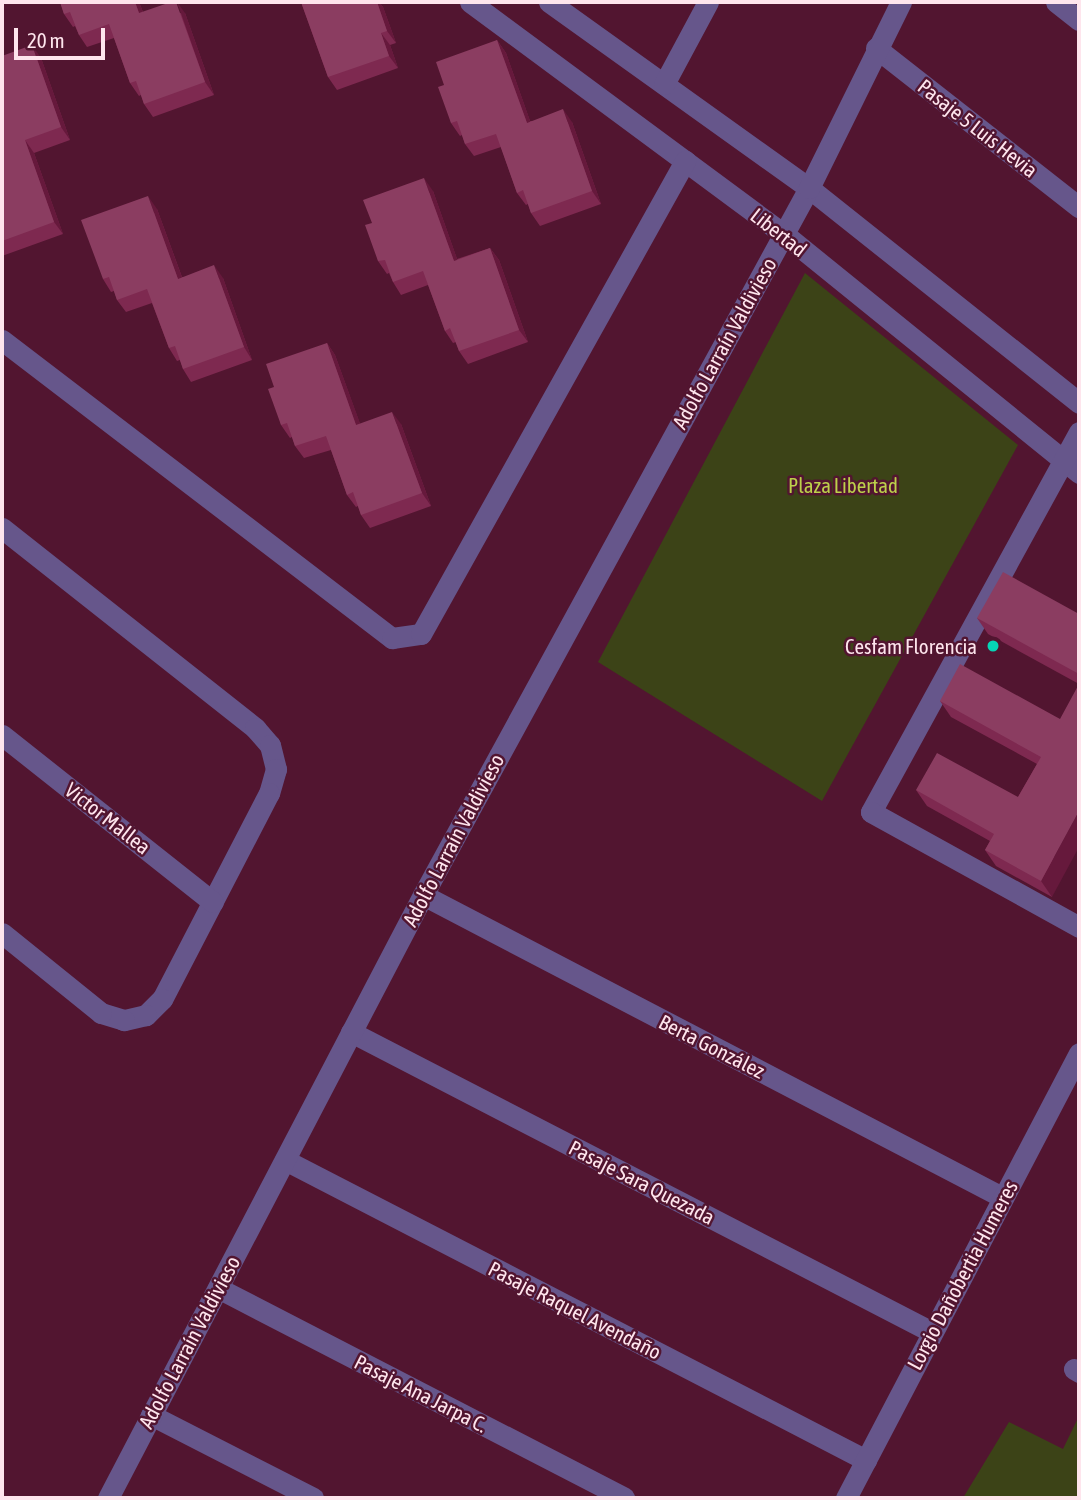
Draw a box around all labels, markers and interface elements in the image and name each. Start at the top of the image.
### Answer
scale bar [18,14,108,58]
text: 20 m [27,28,65,52]
street label: Pasaje 5 Luis Hevia [913,73,1043,183]
street label: Libertad [746,202,812,262]
street label: Adolfo Larraín Valdivieso [667,253,781,433]
park label: Plaza Libertad [788,472,898,498]
place label: Cesfam Florencia [845,633,977,659]
marker: Cesfam Florencia [983,636,1003,656]
street label: Adolfo Larraín Valdivieso [397,749,509,931]
street label: Victor Mallea [60,777,156,859]
street label: Berta González [655,1009,769,1083]
street label: Pasaje Sara Quezada [565,1134,719,1230]
street label: Lorgio Dañobertia Humeres [901,1176,1023,1374]
street label: Adolfo Larraín Valdivieso [133,1251,245,1433]
street label: Pasaje Raquel Avendaño [484,1256,666,1364]
street label: Pasaje Ana Jarpa C. [350,1349,492,1437]

